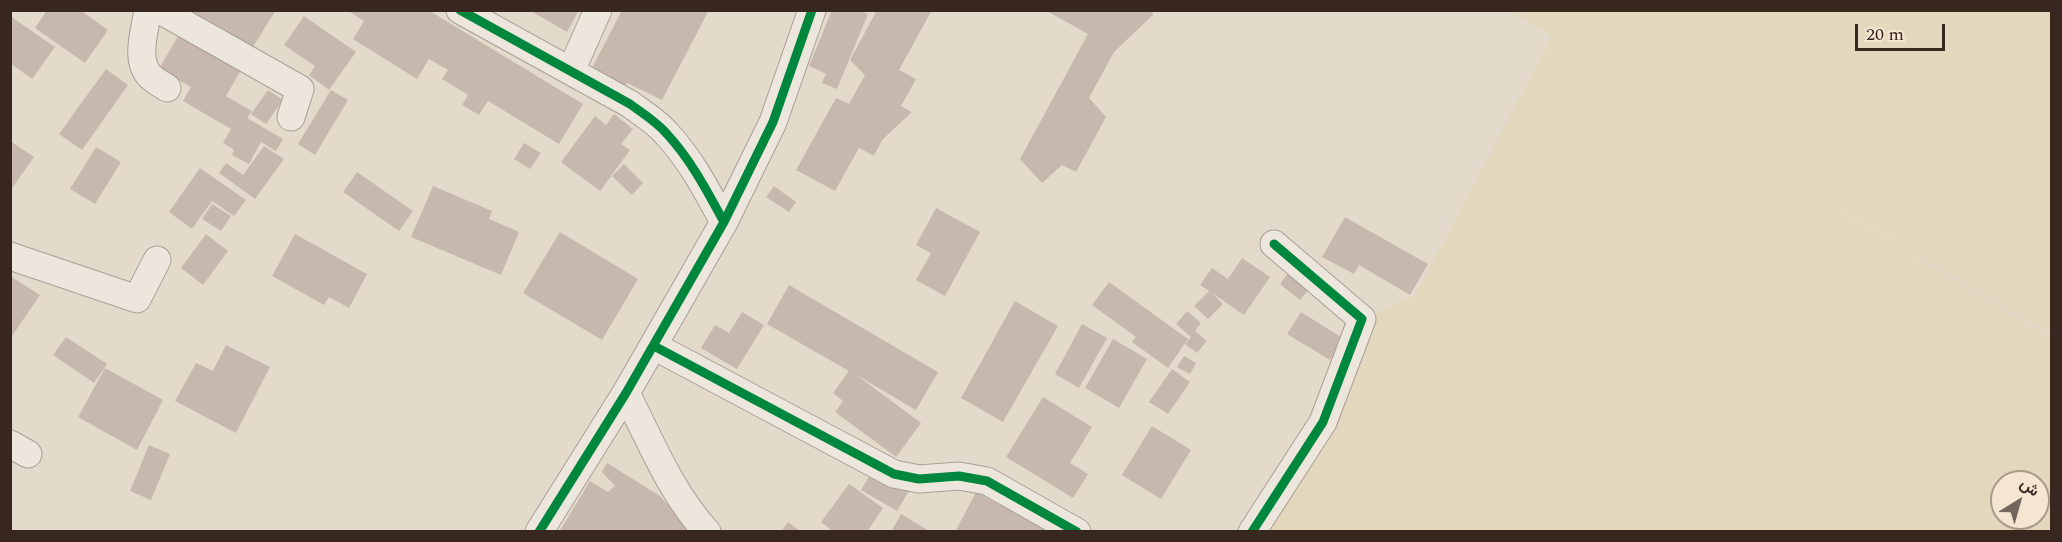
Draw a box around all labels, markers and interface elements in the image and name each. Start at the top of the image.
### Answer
scale bar [1858,12,1948,50]
text: 20 m [1866,21,1904,48]
north arrow [1990,470,2050,530]
text: ش [2015,472,2045,503]

